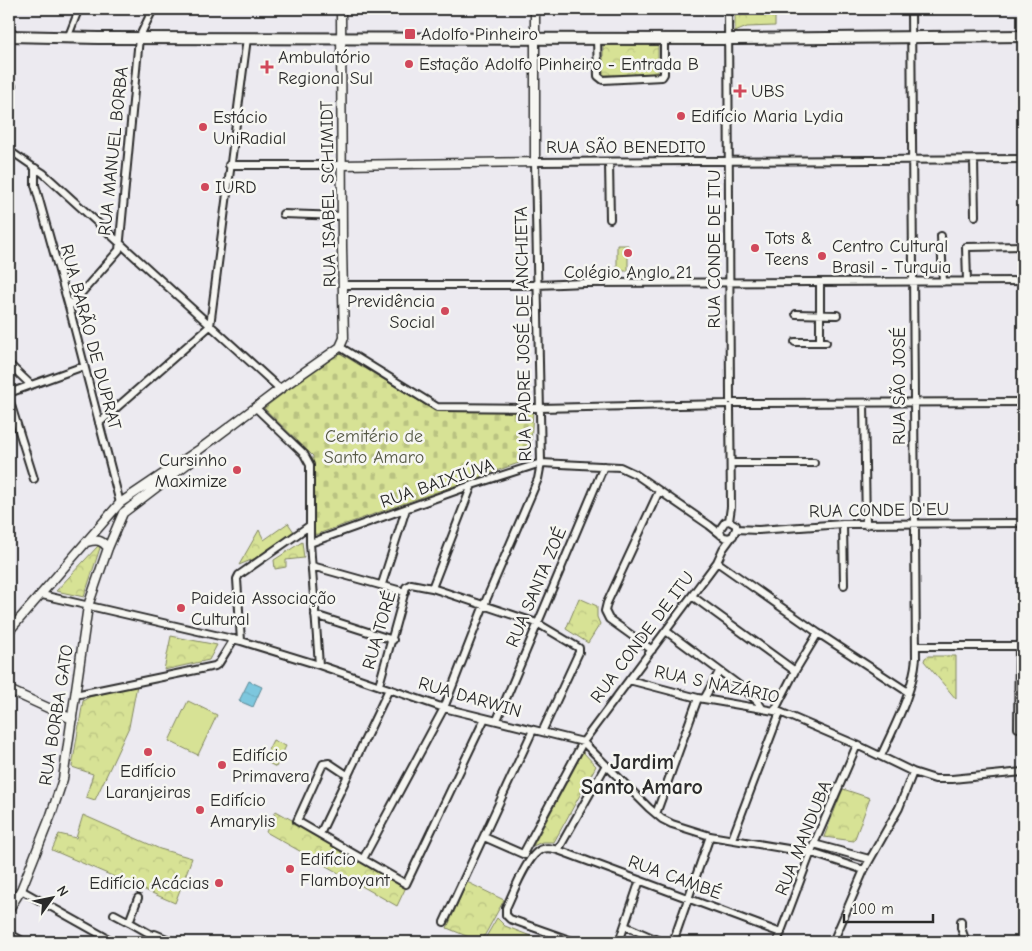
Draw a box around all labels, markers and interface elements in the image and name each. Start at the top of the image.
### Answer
place label: Adolfo Pinheiro [421,24,538,45]
marker: Adolfo Pinheiro [403,27,417,41]
place label: Ambulatório Regional Sul [278,47,373,89]
place label: Estação Adolfo Pinheiro - Entrada B [419,54,699,75]
marker: Estação Adolfo Pinheiro - Entrada B [403,58,415,70]
marker: Ambulatório Regional Sul [260,60,274,74]
street label: RUA MANUEL BORBA [94,65,133,237]
place label: UBS [751,81,785,102]
marker: UBS [733,84,747,98]
street label: RUA ISABEL SCHIMIDT [316,100,341,288]
place label: Edifício Maria Lydia [691,106,844,127]
place label: Estácio UniRadial [213,107,286,149]
marker: Edifício Maria Lydia [675,110,687,122]
marker: Estácio UniRadial [197,121,209,133]
street label: RUA SÃO BENEDITO [546,137,706,158]
street label: RUA CONDE DE ITU [704,169,725,329]
place label: IURD [215,177,257,198]
marker: IURD [199,181,211,193]
street label: RUA PADRE JOSÉ DE ANCHIETA [510,206,536,462]
place label: Tots & Teens [765,228,812,270]
place label: Centro Cultural Brasil - Turquia [832,236,951,278]
street label: RUA BARÃO DE DUPRAT [56,242,126,433]
marker: Tots & Teens [749,242,761,254]
marker: Colégio Anglo 21 [622,247,634,259]
marker: Centro Cultural Brasil - Turquia [816,250,828,262]
place label: Colégio Anglo 21 [564,262,692,283]
place label: Previdência Social [347,291,435,333]
marker: Previdência Social [439,305,451,317]
street label: RUA SÃO JOSÉ [888,327,910,445]
park label: Cemitério de Santo Amaro [324,426,424,468]
place label: Cursinho Maximize [155,450,227,492]
street label: RUA BAIXIÚVA [377,453,497,513]
marker: Cursinho Maximize [231,464,243,476]
street label: RUA CONDE D'EU [809,499,949,522]
street label: RUA SANTA ZOÉ [501,524,571,650]
street label: RUA CONDE DE ITU [586,567,699,707]
place label: Paideia Associação Cultural [191,588,336,630]
street label: RUA TORÉ [357,588,401,672]
marker: Paideia Associação Cultural [175,602,187,614]
street label: RUA BORBA GATO [35,643,78,787]
street label: RUA S NAZÁRIO [652,660,782,708]
street label: RUA DARWIN [416,673,524,722]
place label: Edifício Primavera [232,745,310,787]
marker: Edifício Laranjeiras [142,746,154,758]
district label: Jardim Santo Amaro [581,749,703,800]
marker: Edifício Primavera [216,759,228,771]
place label: Edifício Laranjeiras [106,761,190,803]
street label: RUA MANDUBA [771,778,836,899]
place label: Edifício Amarylis [210,790,275,832]
marker: Edifício Amarylis [194,804,206,816]
place label: Edifício Flamboyant [300,849,391,891]
street label: RUA CAMBÉ [625,850,725,904]
marker: Edifício Flamboyant [284,863,296,875]
place label: Edifício Acácias [89,873,209,894]
north arrow [28,874,78,924]
marker: Edifício Acácias [213,877,225,889]
text: N [53,883,72,900]
scale bar [844,891,933,923]
text: 100 m [852,900,894,918]

